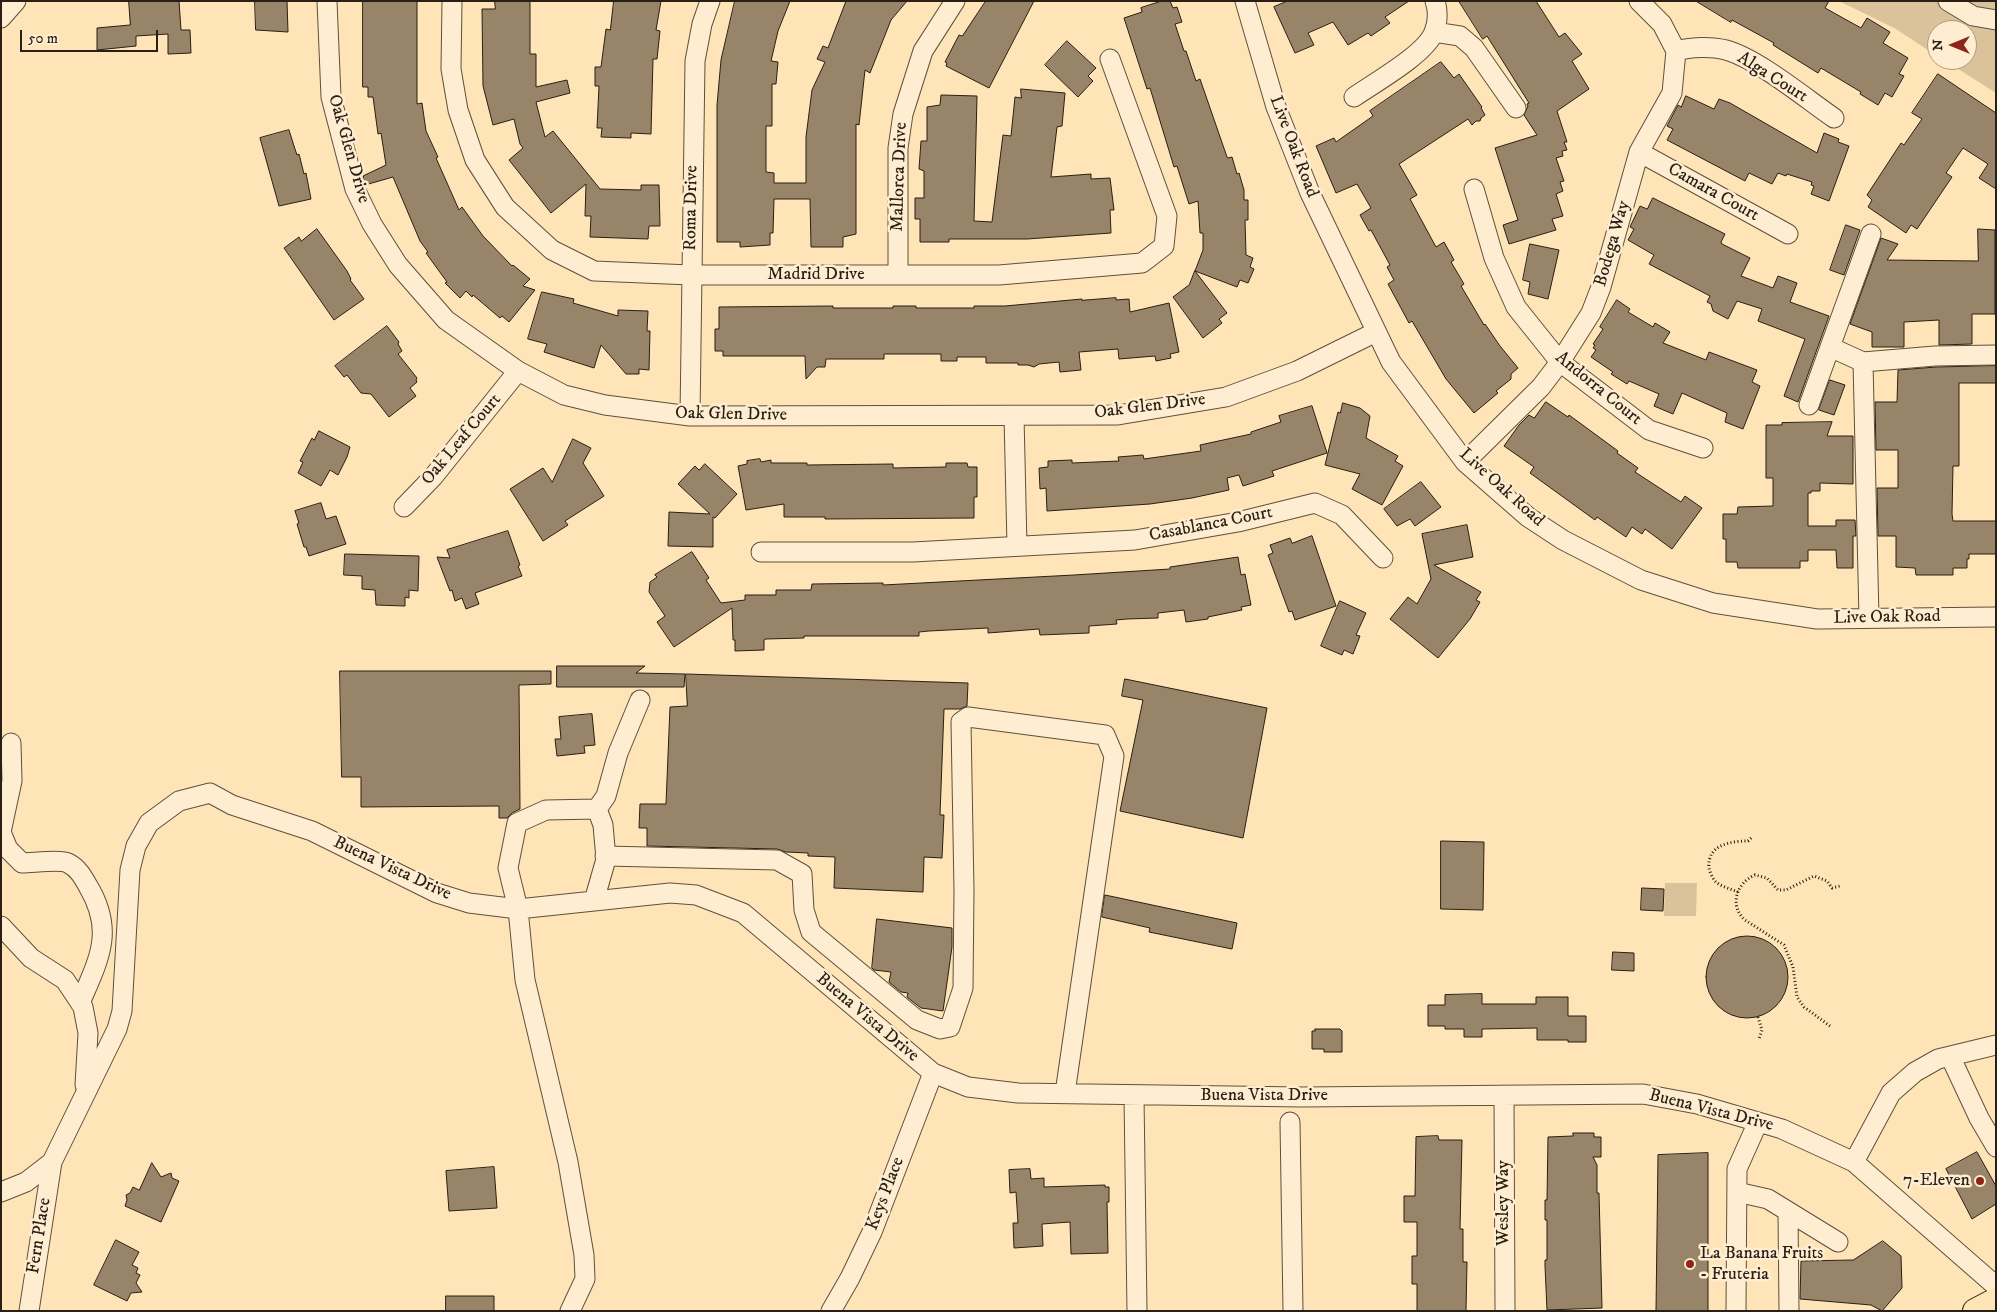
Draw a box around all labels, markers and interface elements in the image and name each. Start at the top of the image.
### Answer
scale bar [22,20,160,52]
north arrow [1927,20,1977,70]
text: 50 m [28,29,58,48]
text: N [1929,39,1947,51]
street label: Alga Court [1733,48,1811,108]
street label: Oak Glen Drive [322,92,374,206]
street label: Live Oak Road [1264,93,1322,201]
street label: Mallorca Drive [887,122,913,232]
street label: Camara Court [1664,159,1762,227]
street label: Roma Drive [680,165,704,251]
street label: Bodega Way [1590,199,1636,289]
street label: Madrid Drive [767,264,865,286]
street label: Andorra Court [1550,347,1646,431]
street label: Oak Glen Drive [1093,389,1207,425]
street label: Oak Leaf Court [417,390,507,490]
street label: Oak Glen Drive [675,403,787,427]
street label: Live Oak Road [1454,444,1548,532]
street label: Casablanca Court [1148,502,1274,548]
street label: Live Oak Road [1833,606,1941,630]
street label: Buena Vista Drive [330,832,454,906]
street label: Buena Vista Drive [811,969,923,1067]
street label: Buena Vista Drive [1200,1085,1328,1107]
street label: Buena Vista Drive [1646,1085,1776,1137]
street label: Keys Place [862,1154,910,1234]
street label: Wesley Way [1493,1160,1515,1246]
place label: 7-Eleven [1903,1170,1970,1192]
marker: 7-Eleven [1974,1175,1986,1187]
street label: Fern Place [23,1196,57,1276]
place label: La Banana Fruits - Fruteria [1700,1243,1823,1286]
marker: La Banana Fruits - Fruteria [1684,1258,1696,1270]

